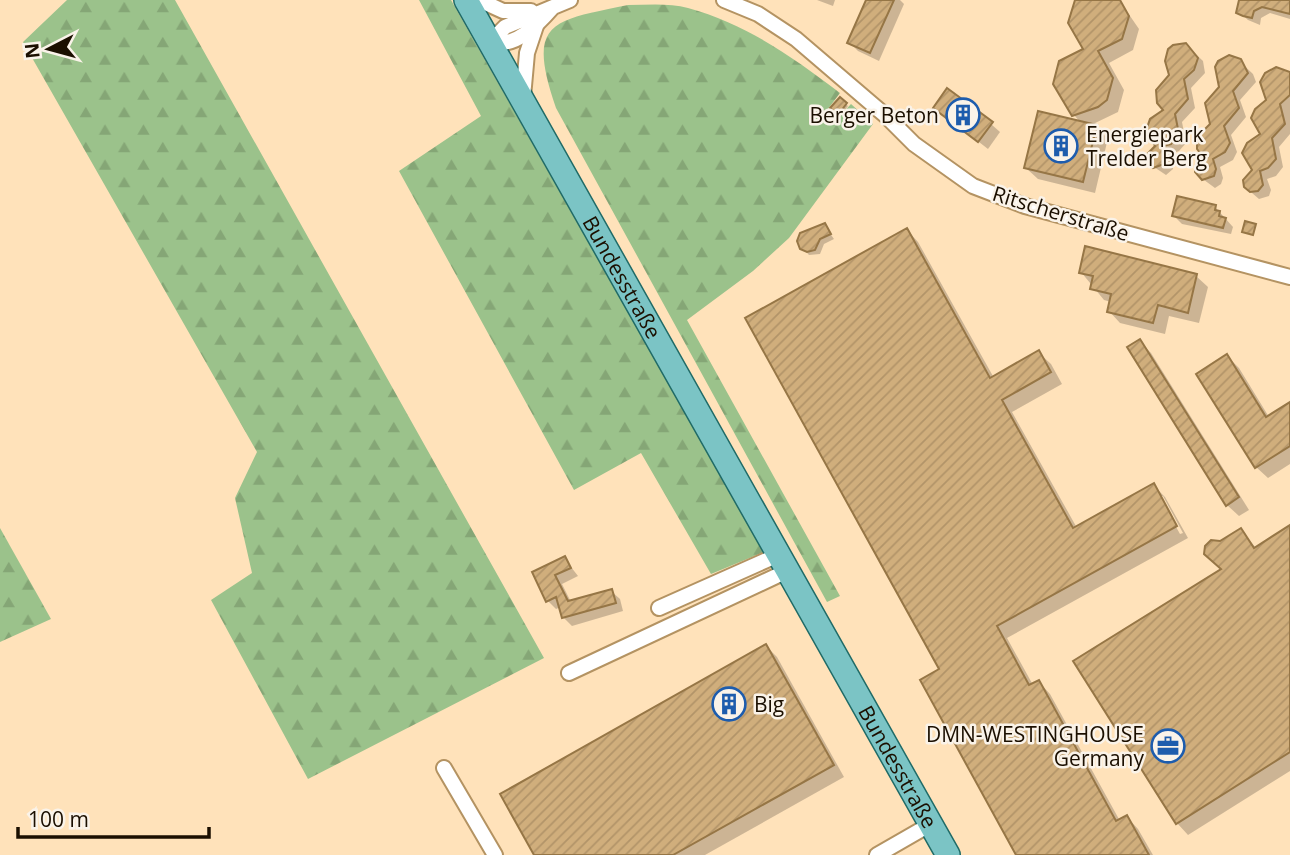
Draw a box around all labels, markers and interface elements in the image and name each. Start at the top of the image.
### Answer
north arrow [14,14,84,84]
text: N [18,42,46,60]
building icon: Berger Beton [944,96,982,134]
place label: Berger Beton [809,101,939,129]
place label: Energiepark Trelder Berg [1086,120,1207,172]
building icon: Energiepark Trelder Berg [1042,127,1080,165]
street label: Ritscherstraße [989,179,1133,247]
street label: Bundesstraße [576,211,668,343]
building icon: Big [710,685,748,723]
place label: Big [754,690,784,718]
street label: Bundesstraße [852,700,944,833]
place label: DMN-WESTINGHOUSE Germany [926,720,1144,772]
office icon: DMN-WESTINGHOUSE Germany [1149,727,1187,765]
scale bar [18,796,208,840]
text: 100 m [28,805,89,833]

